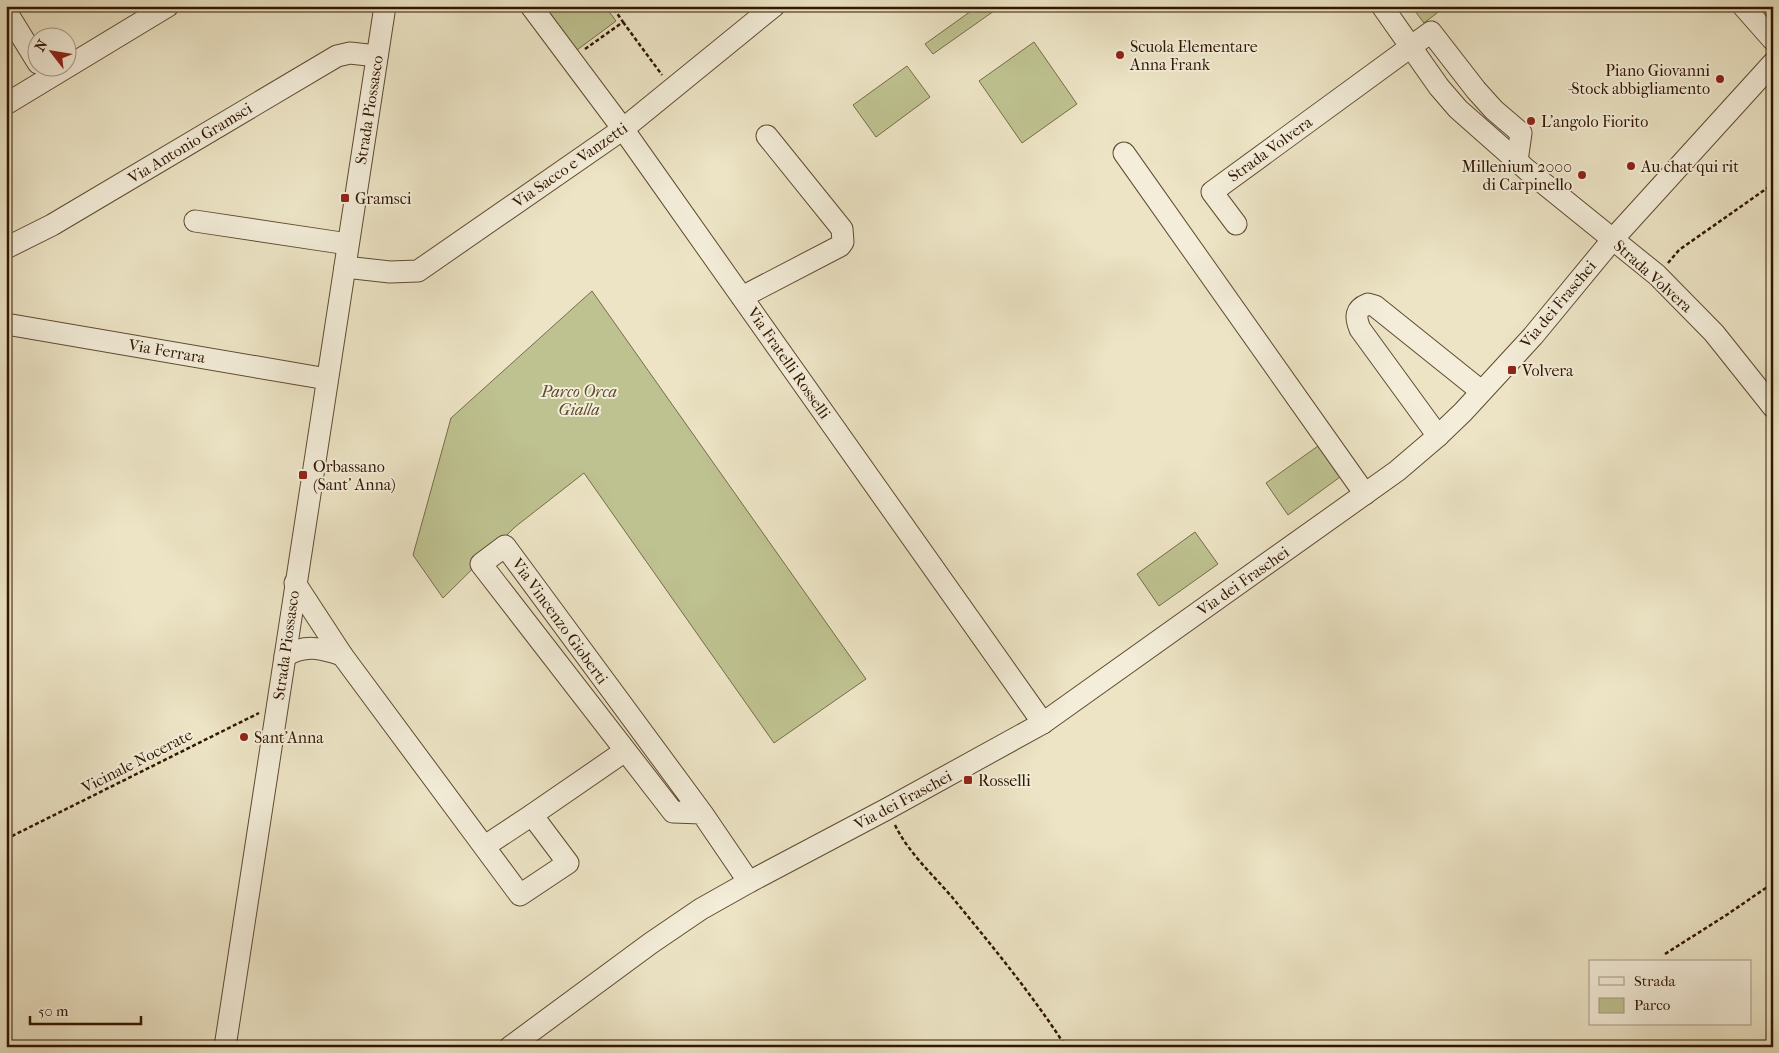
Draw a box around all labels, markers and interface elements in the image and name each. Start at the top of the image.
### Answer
north arrow [28,28,78,78]
text: N [31,36,52,54]
place label: Scuola Elementare Anna Frank [1129,37,1258,74]
marker: Scuola Elementare Anna Frank [1114,49,1126,61]
street label: Strada Piossasco [351,54,387,166]
place label: Piano Giovanni -Stock abbigliamento [1567,61,1710,98]
marker: Piano Giovanni -Stock abbigliamento [1714,73,1726,85]
street label: Via Antonio Gramsci [124,98,256,188]
street label: Strada Volvera [1224,112,1316,186]
place label: L'angolo Fiorito [1541,112,1648,131]
marker: L'angolo Fiorito [1525,115,1537,127]
street label: Via Sacco e Vanzetti [508,118,631,212]
place label: Millenium 2000 di Carpinello [1462,157,1572,194]
place label: Au chat qui rit [1640,157,1739,176]
marker: Au chat qui rit [1625,160,1637,172]
marker: Millenium 2000 di Carpinello [1576,169,1588,181]
place label: Gramsci [355,189,412,208]
marker: Gramsci [339,192,351,204]
street label: Strada Volvera [1610,236,1697,317]
street label: Via dei Fraschei [1515,256,1600,352]
street label: Via Fratelli Rosselli [743,303,835,423]
street label: Via Ferrara [126,335,207,367]
place label: Volvera [1521,361,1574,380]
marker: Volvera [1506,364,1518,376]
park label: Parco Orca Gialla [540,382,617,419]
place label: Orbassano (Sant' Anna) [313,457,396,494]
marker: Orbassano (Sant' Anna) [297,469,309,481]
street label: Via dei Fraschei [1193,542,1293,620]
street label: Via Vincenzo Gioberti [507,554,612,688]
street label: Strada Piossasco [269,589,303,701]
street label: Vicinale Nocerate [78,725,196,798]
place label: Sant'Anna [254,728,324,747]
marker: Sant'Anna [238,731,250,743]
street label: Via dei Fraschei [850,766,955,834]
place label: Rosselli [978,771,1031,790]
marker: Rosselli [962,774,974,786]
legend [1589,960,1752,1026]
text: Strada [1634,972,1677,990]
scale bar [30,993,141,1025]
text: Parco [1634,996,1671,1014]
text: 50 m [38,1002,69,1020]

